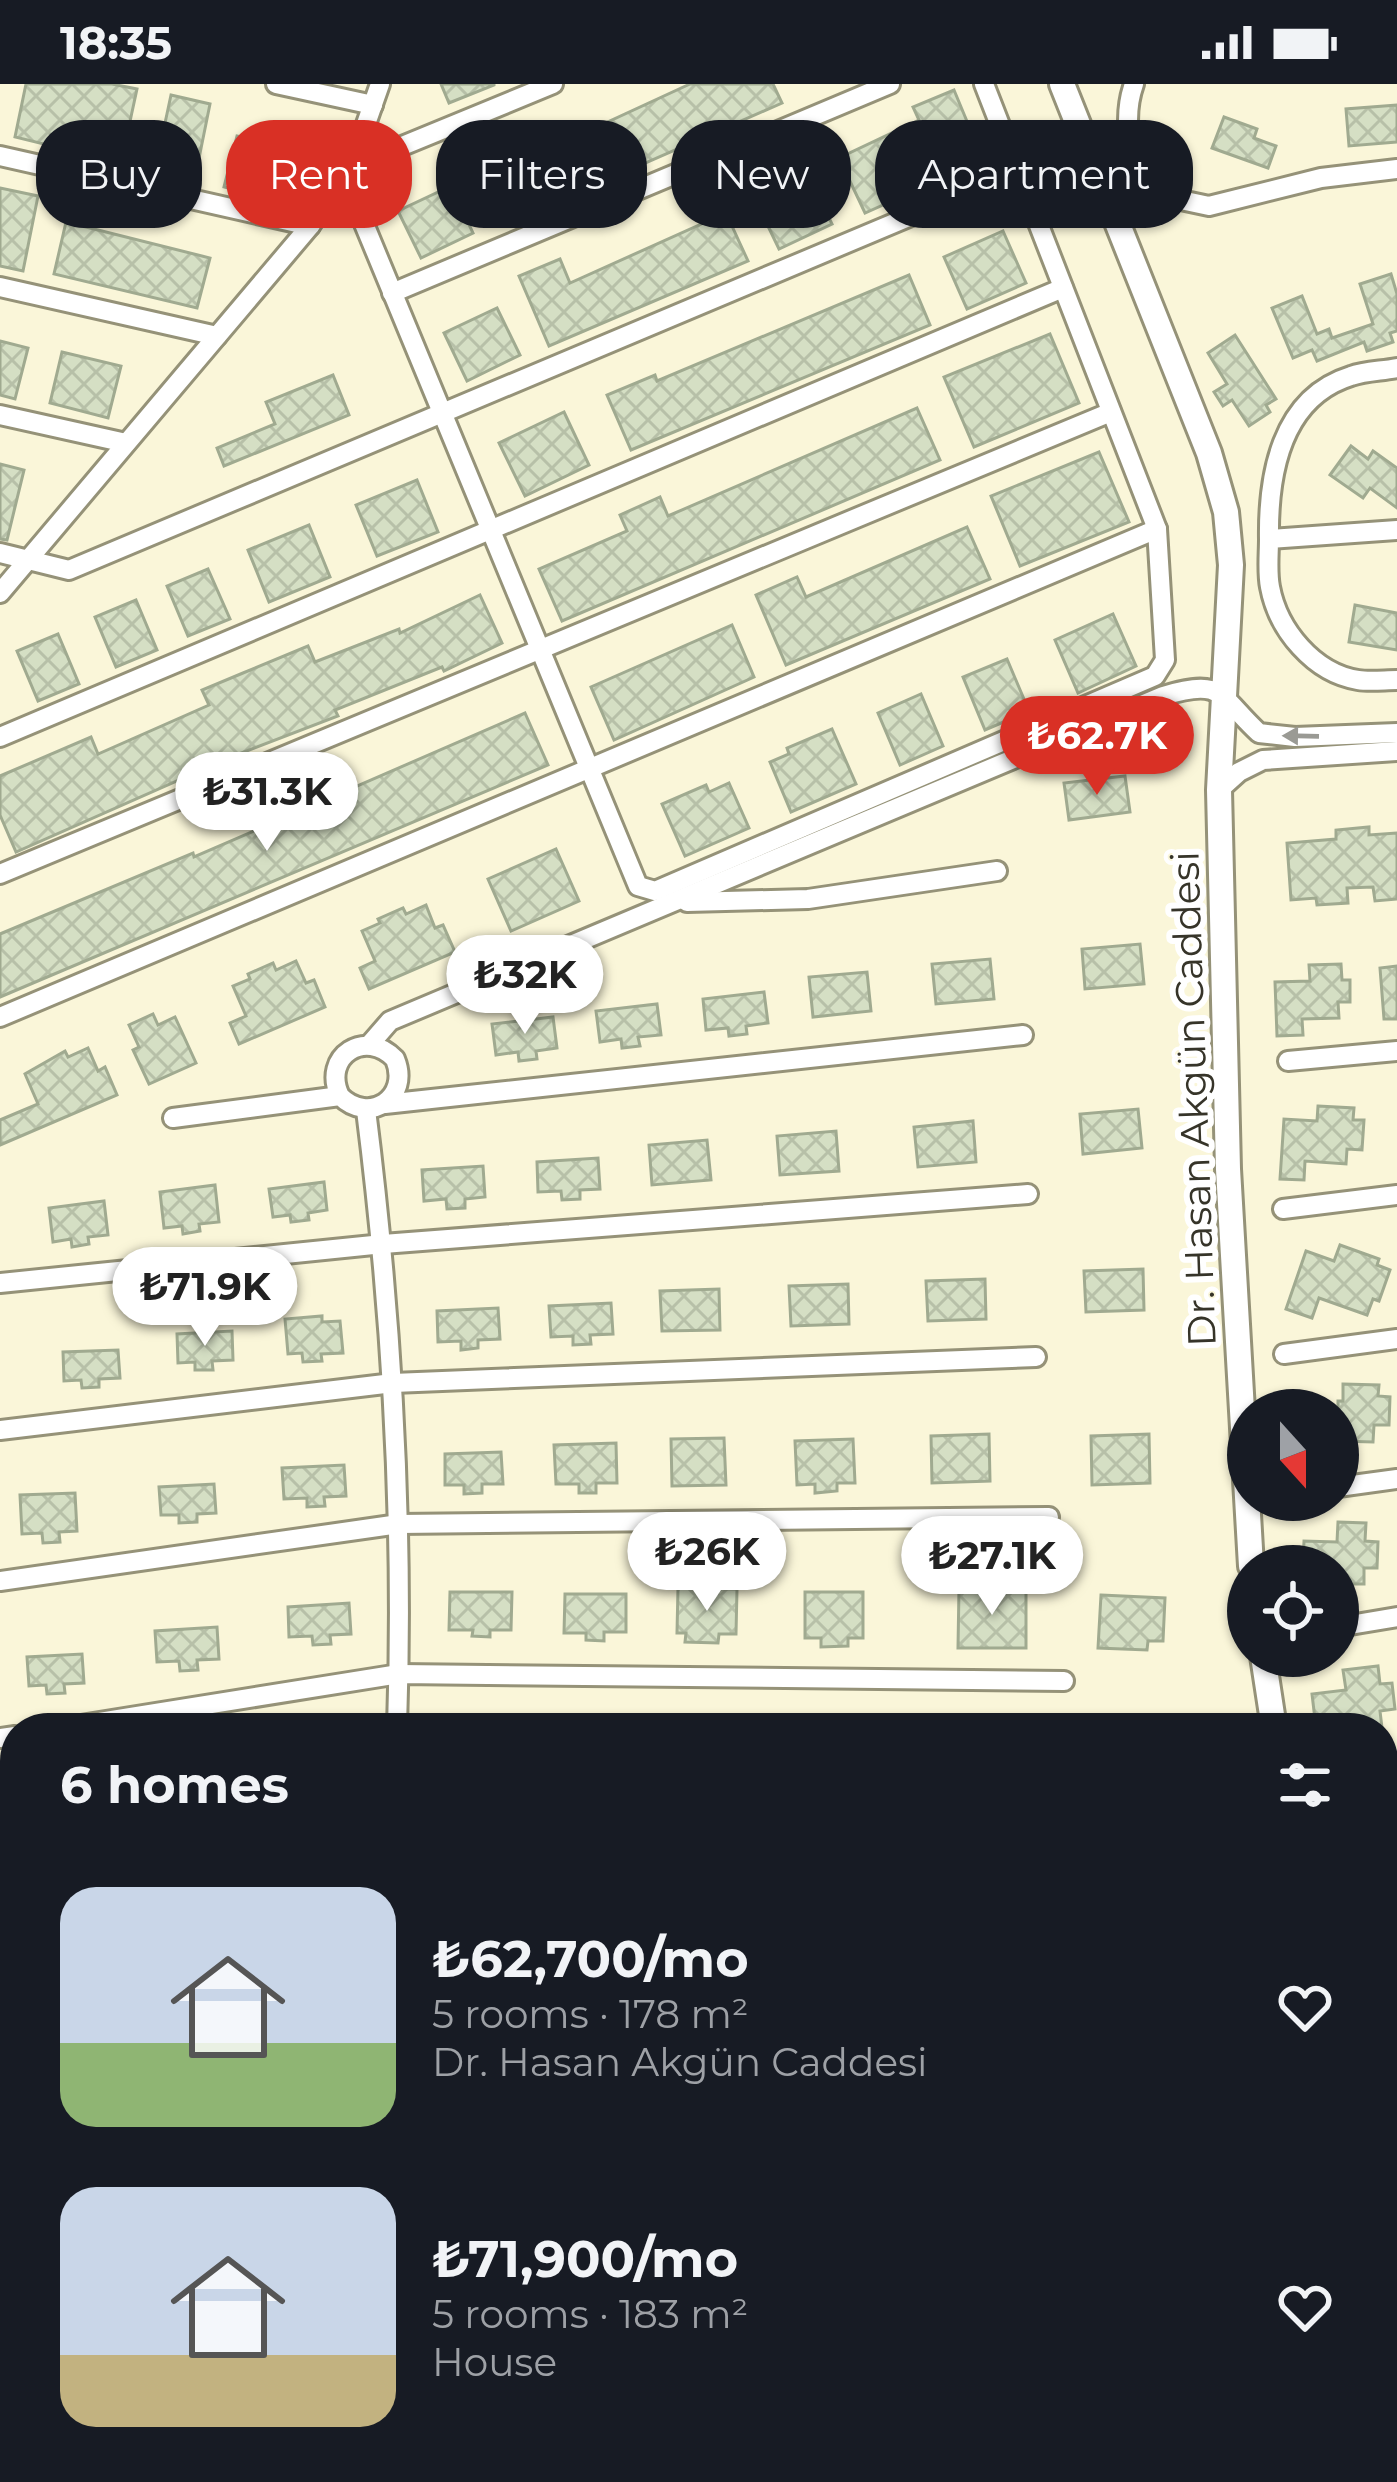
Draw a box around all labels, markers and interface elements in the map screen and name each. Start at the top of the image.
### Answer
text: 18:35 [60,15,172,70]
chip: Buy [36,120,202,228]
chip: Rent [226,120,412,228]
chip: Filters [436,120,647,228]
chip: New [671,120,851,228]
chip: Apartment [875,120,1193,228]
pin: ₺62.7K [999,696,1195,798]
text: ₺62.7K [1027,711,1167,759]
one-way arrow [1281,727,1319,746]
pin: ₺31.3K [169,752,365,854]
text: ₺31.3K [202,767,332,815]
street label: Dr. Hasan Akgün Caddesi [1160,851,1226,1347]
pin: ₺32K [454,935,596,1037]
text: ₺32K [473,950,577,998]
pin: ₺71.9K [107,1247,303,1349]
text: ₺71.9K [139,1262,271,1310]
north arrow [1227,1389,1359,1521]
map controls [1227,1389,1359,1677]
pin: ₺26K [636,1512,778,1614]
pin: ₺27.1K [894,1516,1090,1618]
text: ₺26K [654,1527,760,1575]
text: ₺27.1K [928,1531,1056,1579]
button: locate [1227,1545,1359,1677]
icon: filters [1272,1752,1338,1818]
text: 6 homes [60,1754,289,1816]
text: ₺62,700/mo [432,1928,749,1990]
icon: home [156,1935,300,2079]
icon: heart [1272,1974,1338,2040]
text: 5 rooms · 178 m² [432,1990,749,2038]
text: Dr. Hasan Akgün Caddesi [432,2038,928,2086]
text: ₺71,900/mo [432,2228,738,2290]
icon: home [156,2235,300,2379]
icon: heart [1272,2274,1338,2340]
text: 5 rooms · 183 m² [432,2290,748,2338]
text: House [432,2338,557,2386]

